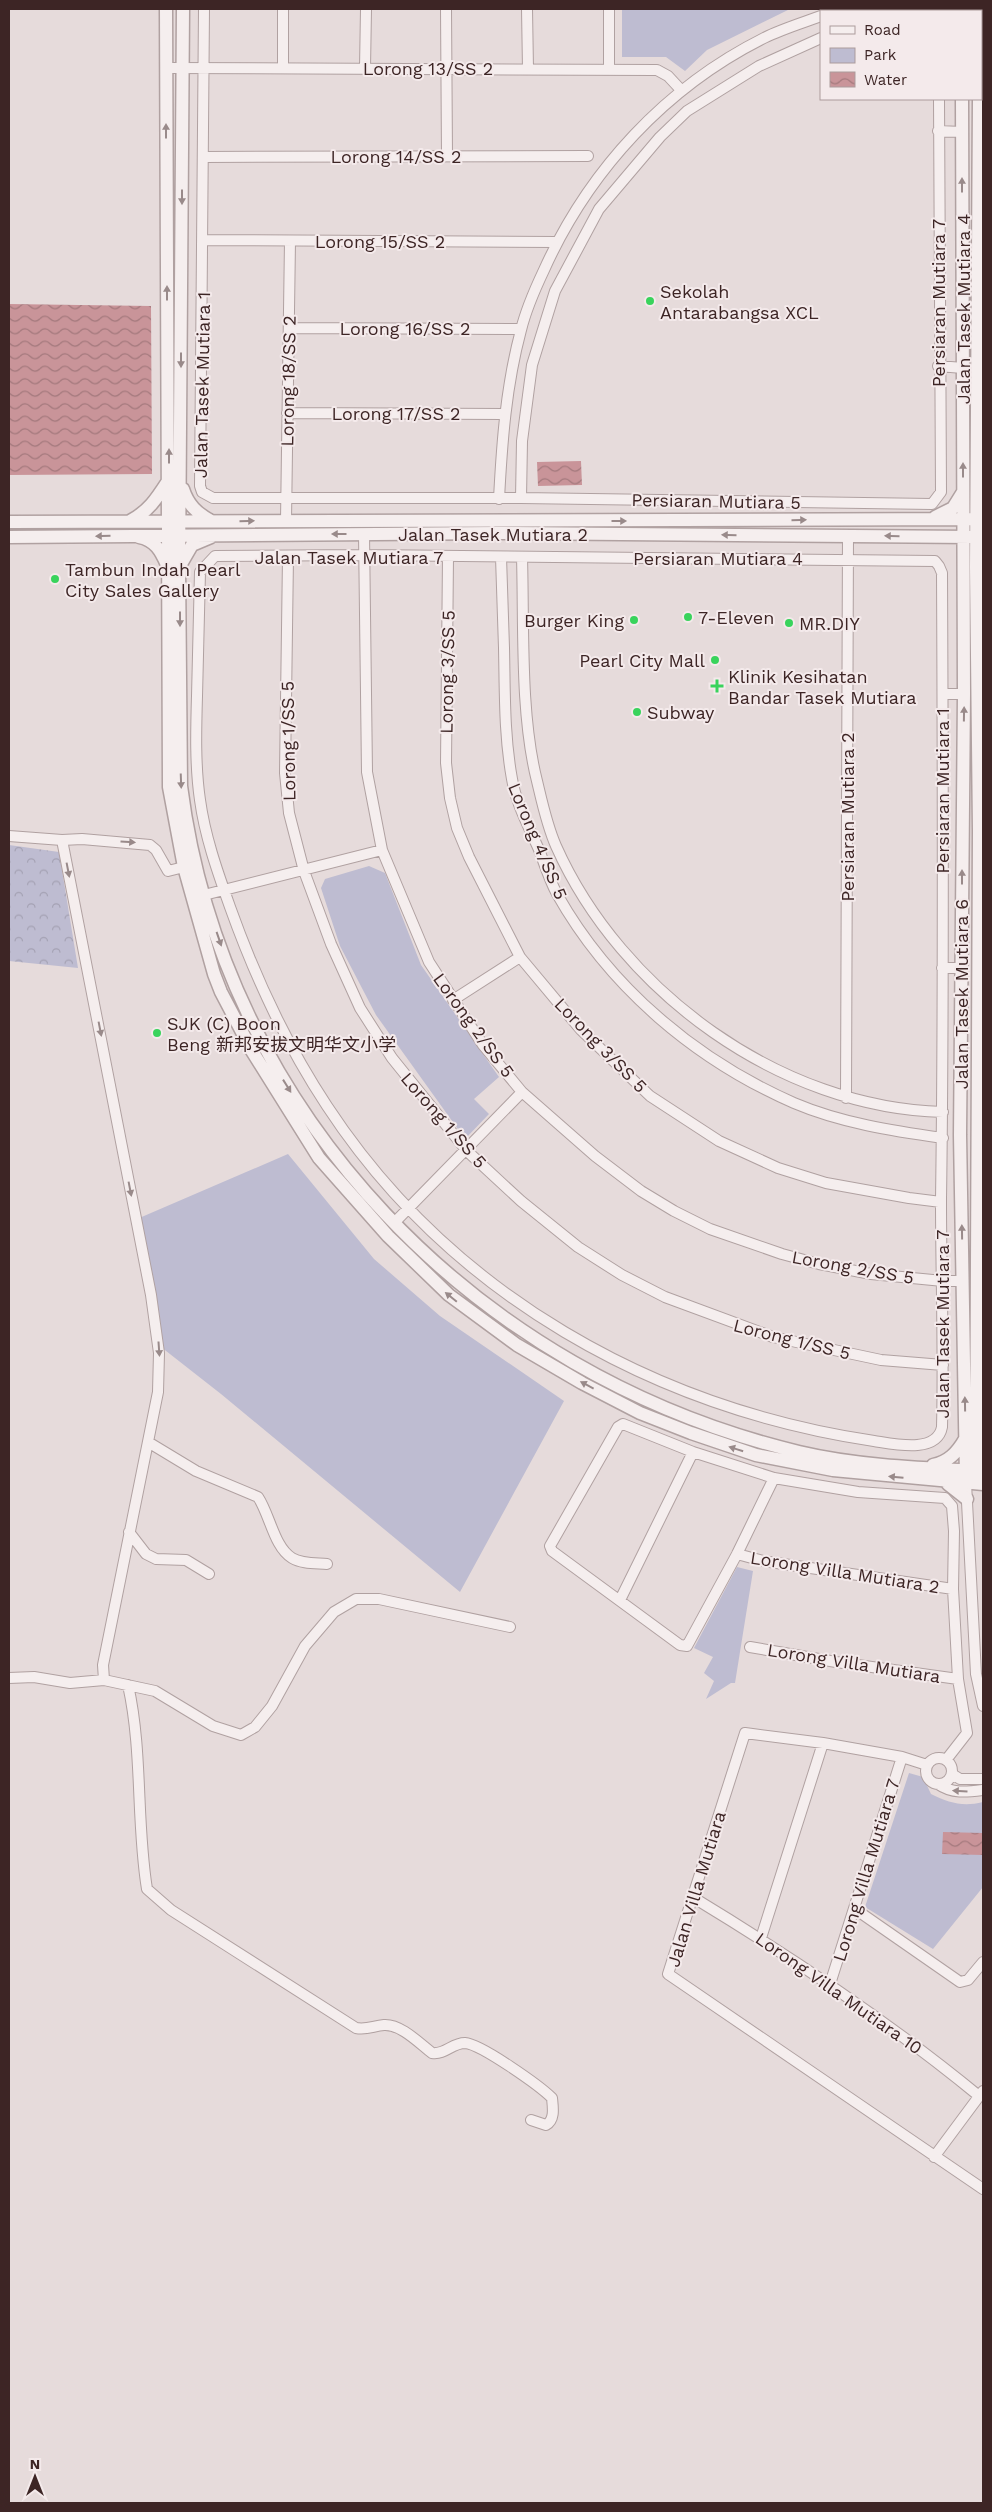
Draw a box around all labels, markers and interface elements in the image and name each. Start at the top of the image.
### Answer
legend [820,10,982,100]
text: Road [864,21,901,39]
text: Park [864,46,897,64]
street label: Lorong 13/SS 2 [363,58,493,79]
text: Water [864,71,907,89]
one-way arrow [162,122,170,138]
street label: Lorong 14/SS 2 [330,146,462,167]
one-way arrow [958,177,966,193]
one-way arrow [178,190,186,206]
street label: Jalan Tasek Mutiara 4 [953,214,974,404]
street label: Persiaran Mutiara 7 [928,219,949,387]
street label: Lorong 15/SS 2 [315,231,445,252]
place label: Sekolah Antarabangsa XCL [660,281,819,323]
one-way arrow [163,285,171,301]
street label: Jalan Tasek Mutiara 1 [190,292,214,478]
marker: Sekolah Antarabangsa XCL [644,295,656,307]
street label: Lorong 18/SS 2 [276,315,300,447]
street label: Lorong 16/SS 2 [340,318,471,339]
one-way arrow [177,352,185,368]
street label: Lorong 17/SS 2 [331,403,461,424]
one-way arrow [165,447,173,463]
one-way arrow [959,462,967,478]
street label: Persiaran Mutiara 5 [631,489,801,513]
one-way arrow [791,516,807,524]
one-way arrow [239,517,255,525]
one-way arrow [612,517,628,525]
street label: Jalan Tasek Mutiara 2 [398,524,588,545]
one-way arrow [331,530,347,538]
one-way arrow [721,530,737,538]
one-way arrow [95,532,111,540]
one-way arrow [884,532,900,540]
street label: Jalan Tasek Mutiara 7 [255,547,443,568]
street label: Persiaran Mutiara 4 [633,548,803,569]
place label: Tambun Indah Pearl City Sales Gallery [65,559,241,601]
marker: Tambun Indah Pearl City Sales Gallery [49,573,61,585]
place label: 7-Eleven [698,607,774,628]
street label: Lorong 3/SS 5 [435,610,459,734]
place label: Burger King [524,610,624,631]
one-way arrow [176,611,184,627]
marker: 7-Eleven [682,611,694,623]
place label: MR.DIY [799,613,860,634]
marker: Burger King [628,614,640,626]
marker: MR.DIY [783,617,795,629]
place label: Pearl City Mall [579,650,705,671]
marker: Pearl City Mall [709,654,721,666]
place label: Klinik Kesihatan Bandar Tasek Mutiara [728,666,916,708]
marker: Klinik Kesihatan Bandar Tasek Mutiara [710,679,724,693]
street label: Lorong 1/SS 5 [276,681,300,801]
place label: Subway [647,702,715,723]
marker: Subway [631,706,643,718]
one-way arrow [960,706,968,722]
street label: Persiaran Mutiara 1 [932,708,953,874]
street label: Persiaran Mutiara 2 [837,732,858,902]
one-way arrow [178,774,186,790]
street label: Lorong 4/SS 5 [504,780,572,902]
one-way arrow [120,839,136,847]
one-way arrow [64,862,72,878]
one-way arrow [958,868,966,884]
street label: Jalan Tasek Mutiara 6 [951,899,972,1089]
one-way arrow [215,932,223,947]
street label: Lorong 2/SS 5 [429,969,519,1081]
street label: Lorong 3/SS 5 [550,993,652,1097]
place label: SJK (C) Boon Beng 新邦安拔文明华文小学 [167,1013,396,1055]
one-way arrow [97,1022,105,1038]
marker: SJK (C) Boon Beng 新邦安拔文明华文小学 [151,1027,163,1039]
street label: Lorong 1/SS 5 [397,1068,491,1172]
one-way arrow [282,1079,292,1092]
one-way arrow [126,1181,134,1197]
one-way arrow [957,1224,965,1240]
street label: Jalan Tasek Mutiara 7 [932,1230,953,1418]
street label: Lorong 2/SS 5 [790,1246,916,1288]
one-way arrow [445,1291,458,1302]
street label: Lorong 1/SS 5 [731,1314,853,1364]
one-way arrow [155,1341,163,1357]
one-way arrow [580,1381,594,1389]
one-way arrow [961,1396,969,1412]
one-way arrow [729,1444,744,1452]
one-way arrow [888,1473,904,1481]
street label: Lorong Villa Mutiara 2 [749,1547,941,1597]
street label: Lorong Villa Mutiara [766,1639,942,1687]
street label: Lorong Villa Mutiara 7 [828,1776,904,1964]
one-way arrow [951,1787,967,1795]
street label: Jalan Villa Mutiara [662,1808,730,1970]
street label: Lorong Villa Mutiara 10 [752,1927,926,2059]
north arrow [10,2452,60,2502]
text: N [30,2456,40,2472]

